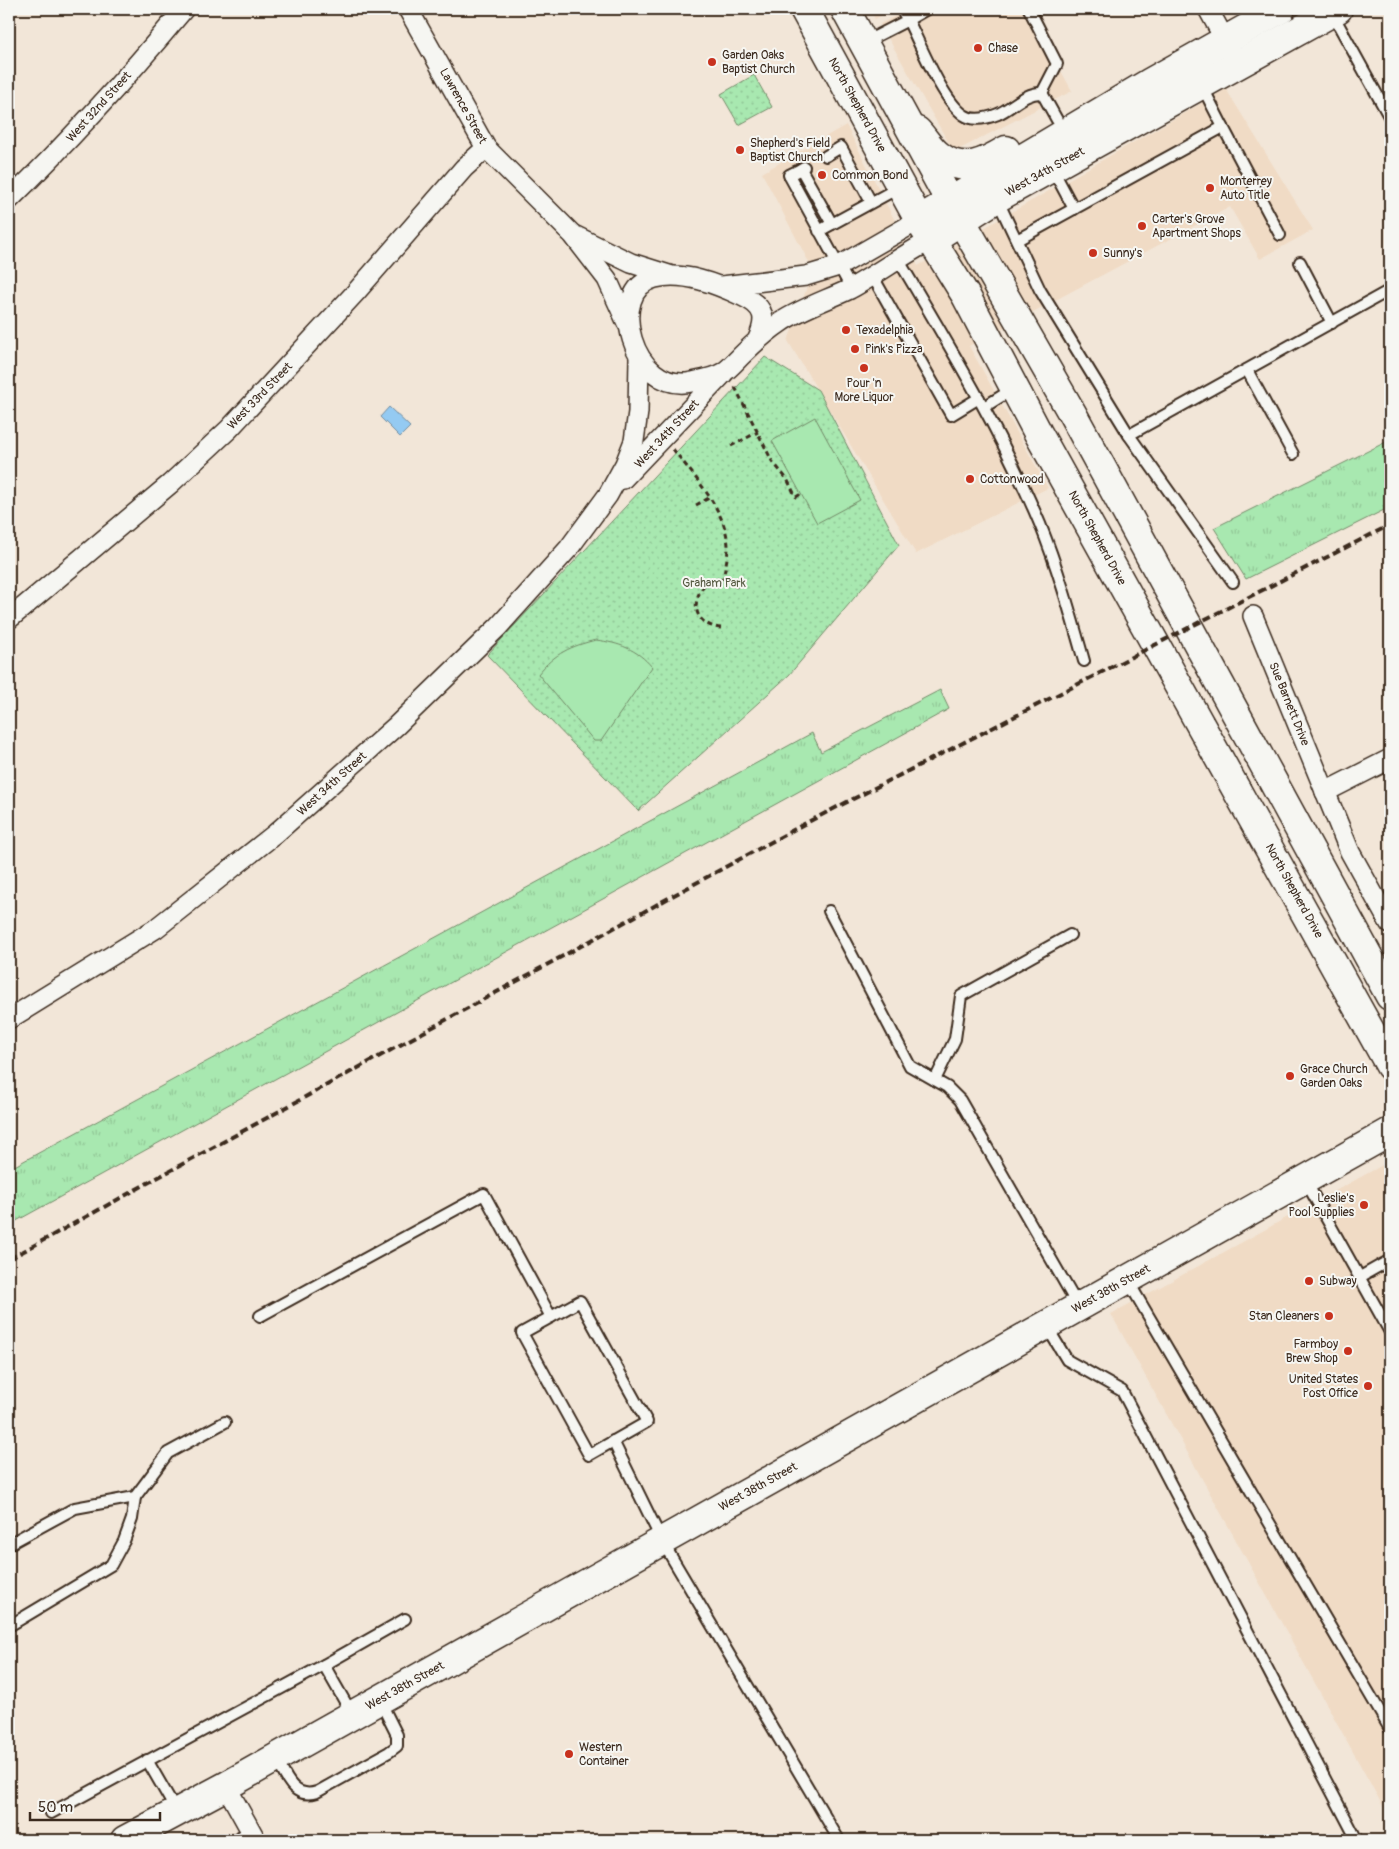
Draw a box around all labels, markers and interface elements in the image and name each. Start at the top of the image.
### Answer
place label: Chase [988,41,1018,56]
marker: Chase [972,42,984,54]
place label: Garden Oaks Baptist Church [722,48,795,77]
street label: North Shepherd Drive [825,55,889,155]
marker: Garden Oaks Baptist Church [706,56,718,68]
street label: Lawrence Street [436,66,490,147]
street label: West 32nd Street [63,68,135,146]
place label: Shepherd's Field Baptist Church [750,136,830,165]
marker: Shepherd's Field Baptist Church [734,144,746,156]
street label: West 34th Street [1003,144,1087,200]
place label: Common Bond [832,168,908,183]
marker: Common Bond [816,169,828,181]
place label: Monterrey Auto Title [1220,174,1272,203]
marker: Monterrey Auto Title [1204,182,1216,194]
place label: Carter's Grove Apartment Shops [1152,212,1241,241]
marker: Carter's Grove Apartment Shops [1136,220,1148,232]
place label: Sunny's [1103,246,1143,261]
marker: Sunny's [1087,247,1099,259]
place label: Texadelphia [856,323,914,338]
marker: Texadelphia [840,324,852,336]
place label: Pink's Pizza [865,342,923,357]
marker: Pink's Pizza [849,343,861,355]
street label: West 33rd Street [224,359,296,433]
marker: Pour 'n More Liquor [858,362,870,374]
place label: Pour 'n More Liquor [835,376,894,405]
street label: West 34th Street [631,397,703,471]
place label: Cottonwood [980,472,1044,487]
marker: Cottonwood [964,473,976,485]
street label: North Shepherd Drive [1065,488,1129,588]
park label: Graham Park [682,576,746,591]
street label: Sue Barnett Drive [1265,660,1313,748]
street label: West 34th Street [294,749,370,819]
street label: North Shepherd Drive [1262,841,1326,941]
place label: Grace Church Garden Oaks [1300,1062,1368,1091]
marker: Grace Church Garden Oaks [1284,1070,1296,1082]
place label: Leslie's Pool Supplies [1288,1191,1355,1220]
marker: Leslie's Pool Supplies [1358,1199,1370,1211]
street label: West 38th Street [1069,1261,1153,1317]
place label: Subway [1319,1274,1357,1289]
marker: Subway [1303,1275,1315,1287]
place label: Stan Cleaners [1249,1309,1320,1324]
marker: Stan Cleaners [1323,1310,1335,1322]
place label: Farmboy Brew Shop [1286,1337,1338,1366]
marker: Farmboy Brew Shop [1342,1345,1354,1357]
place label: United States Post Office [1289,1372,1359,1401]
marker: United States Post Office [1362,1380,1374,1392]
street label: West 38th Street [716,1459,800,1515]
street label: West 38th Street [363,1658,447,1714]
place label: Western Container [579,1740,630,1769]
marker: Western Container [563,1748,575,1760]
scale bar [30,1789,160,1821]
text: 50 m [38,1798,73,1817]

